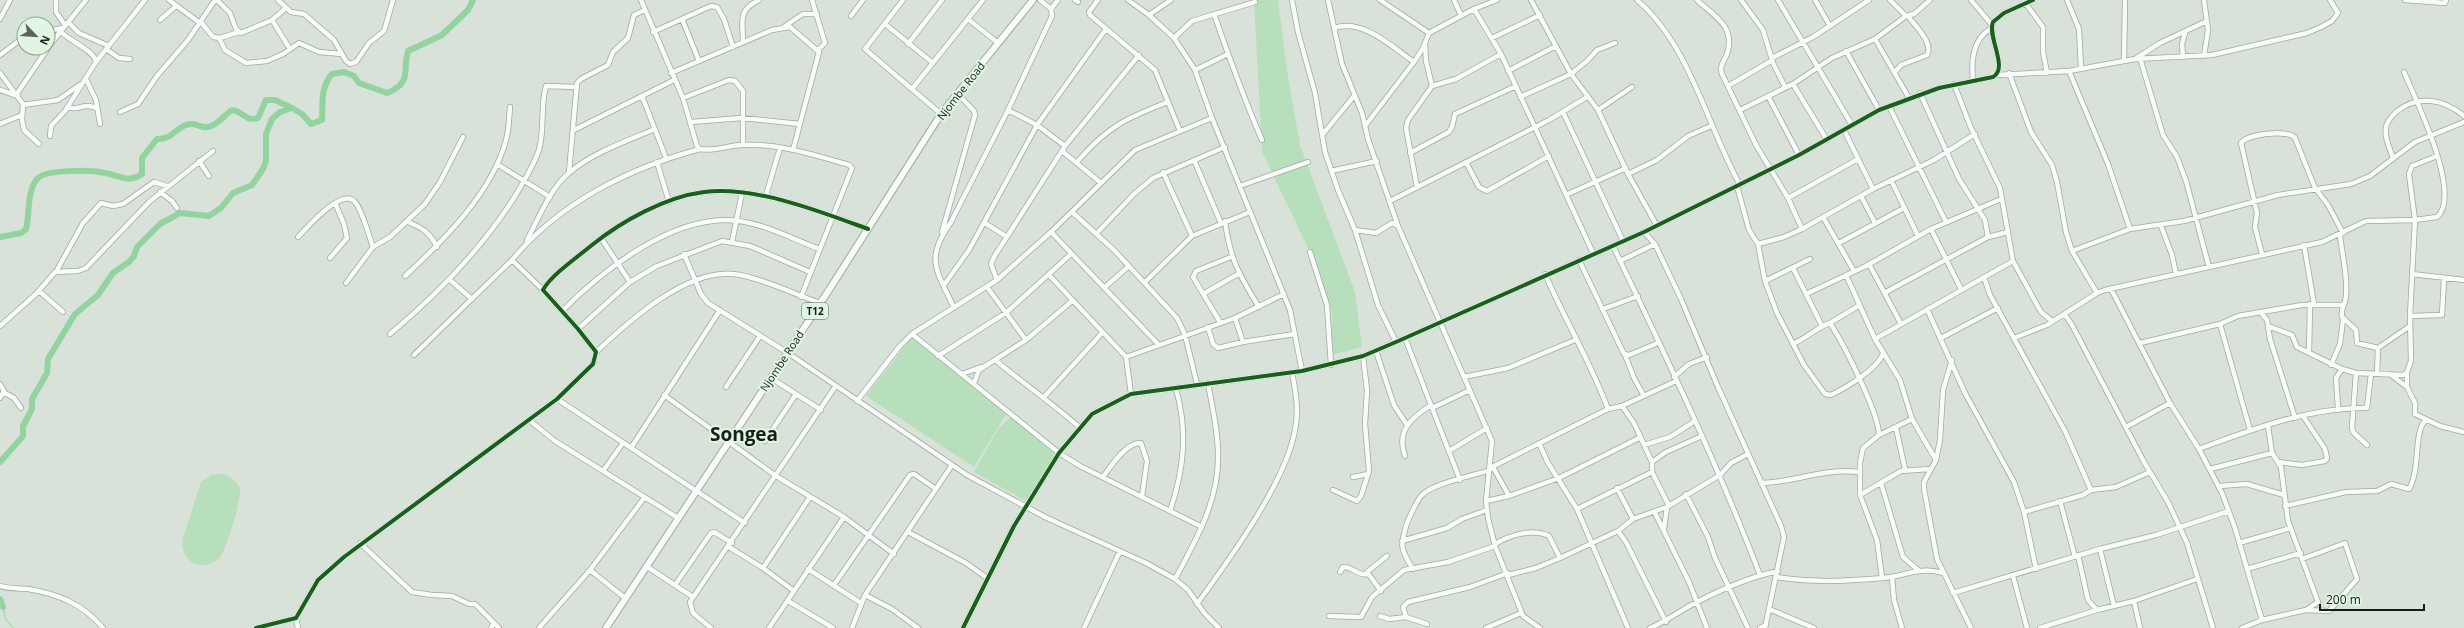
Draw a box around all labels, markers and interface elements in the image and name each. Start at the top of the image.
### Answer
north arrow [16,16,56,56]
text: N [37,33,54,48]
street label: Njombe Road [933,59,988,123]
road number: T12 [802,303,828,319]
street label: Njombe Road [756,327,807,394]
district label: Songea [710,421,778,447]
scale bar [2320,586,2424,612]
text: 200 m [2326,591,2361,608]

